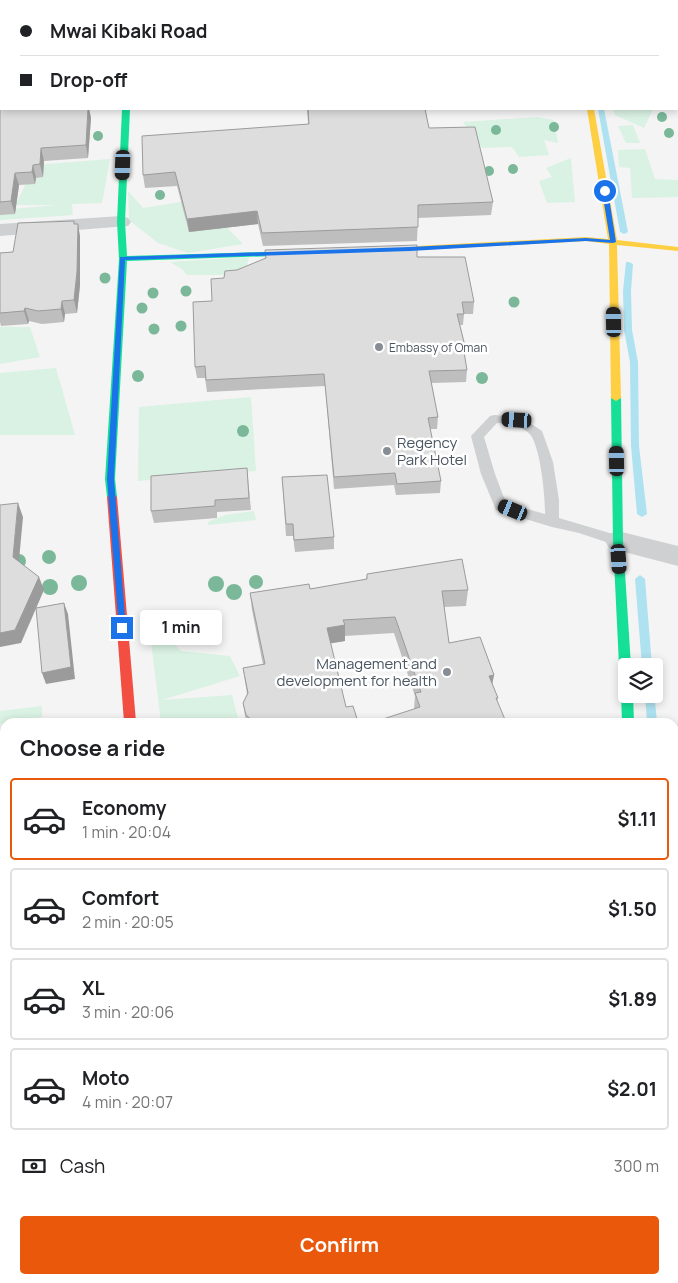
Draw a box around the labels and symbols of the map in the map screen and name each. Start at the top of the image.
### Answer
car [114,150,131,180]
route start [594,180,616,202]
car [606,307,621,337]
place label: Embassy of Oman [389,339,487,356]
marker: Embassy of Oman [373,341,385,353]
car [501,412,532,428]
place label: Regency Park Hotel [397,432,467,470]
marker: Regency Park Hotel [381,445,393,457]
car [609,446,624,476]
car [496,497,529,523]
car [610,544,627,574]
callout: 1 min [140,610,222,646]
route end [111,617,133,639]
place label: Management and development for health [277,653,437,691]
marker: Management and development for health [441,666,453,678]

